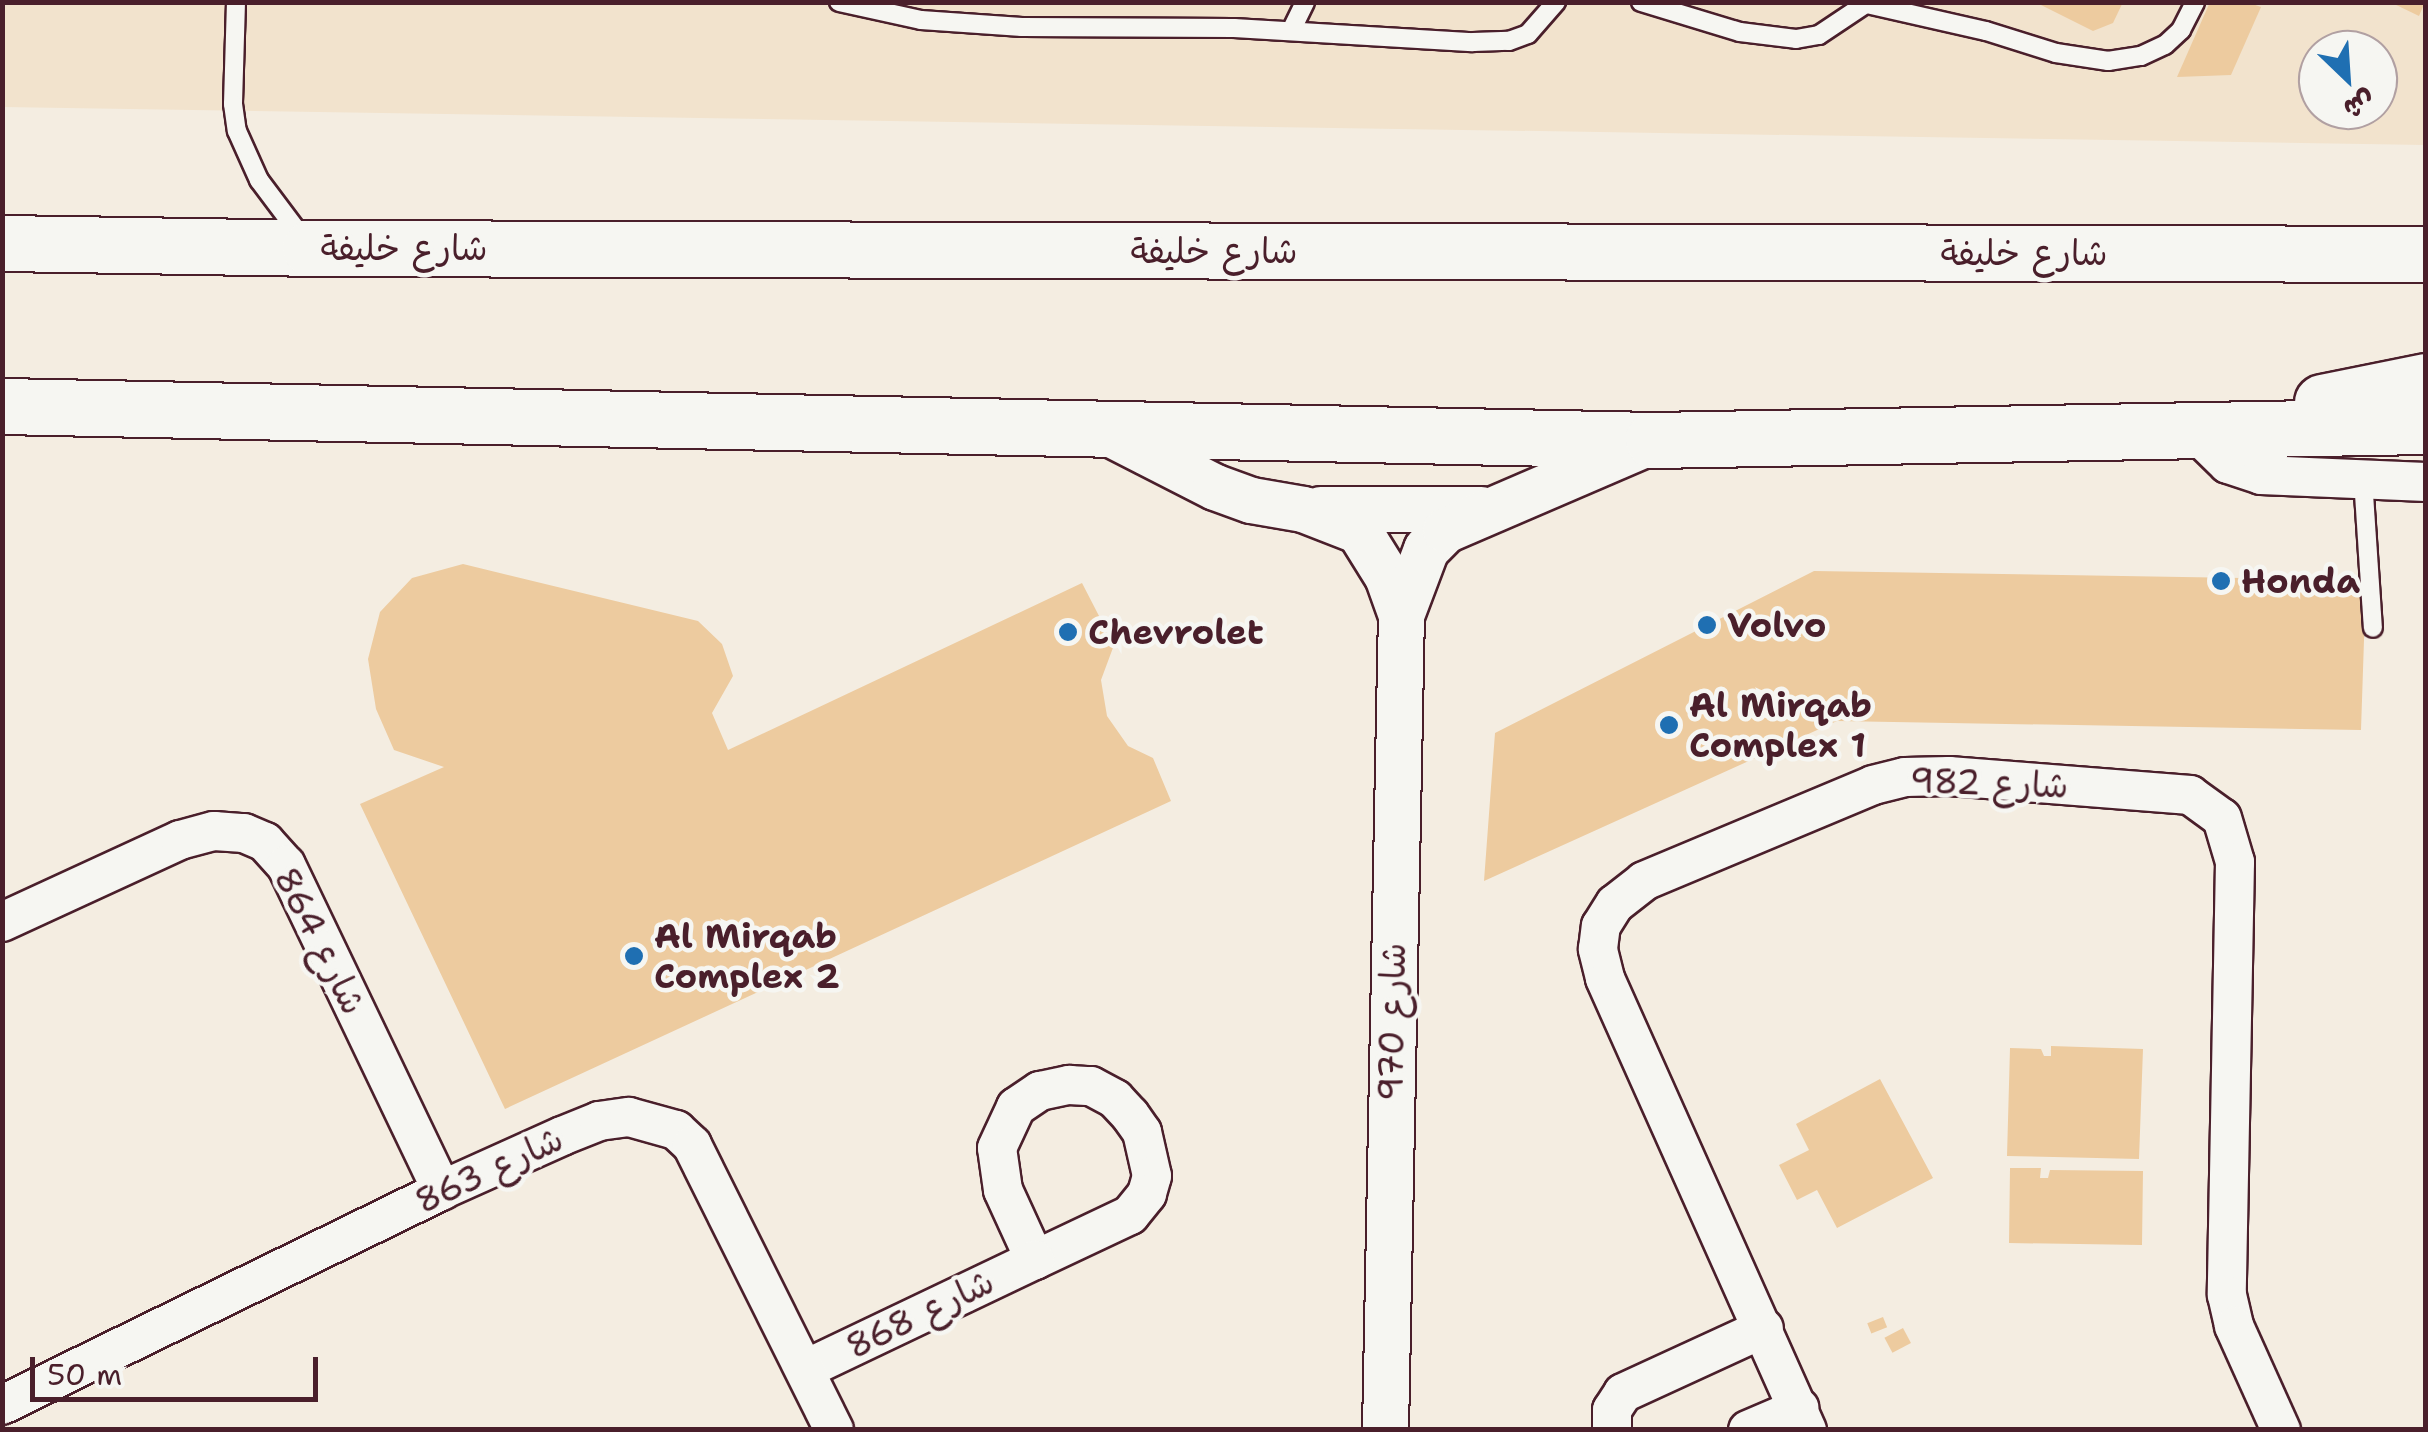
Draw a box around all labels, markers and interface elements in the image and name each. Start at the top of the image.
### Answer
north arrow [2298,30,2398,130]
text: ش [2338,82,2382,129]
street label: شارع خليفة [320,227,488,269]
street label: شارع خليفة [1130,230,1298,272]
street label: شارع خليفة [1940,232,2108,274]
place label: Honda [2241,560,2360,602]
marker: Honda [2210,570,2232,592]
place label: Volvo [1727,604,1827,646]
place label: Chevrolet [1088,611,1264,653]
marker: Volvo [1696,614,1718,636]
marker: Chevrolet [1057,621,1079,643]
place label: Al Mirqab Complex 1 [1689,684,1872,766]
marker: Al Mirqab Complex 1 [1658,714,1680,736]
street label: شارع 982 [1909,759,2069,807]
street label: شارع 864 [265,861,375,1021]
place label: Al Mirqab Complex 2 [654,915,840,997]
street label: شارع 970 [1370,942,1414,1102]
marker: Al Mirqab Complex 2 [623,945,645,967]
street label: شارع 863 [409,1118,569,1222]
street label: شارع 868 [839,1260,1001,1368]
scale bar [35,1337,322,1399]
text: 50 m [47,1354,122,1395]

